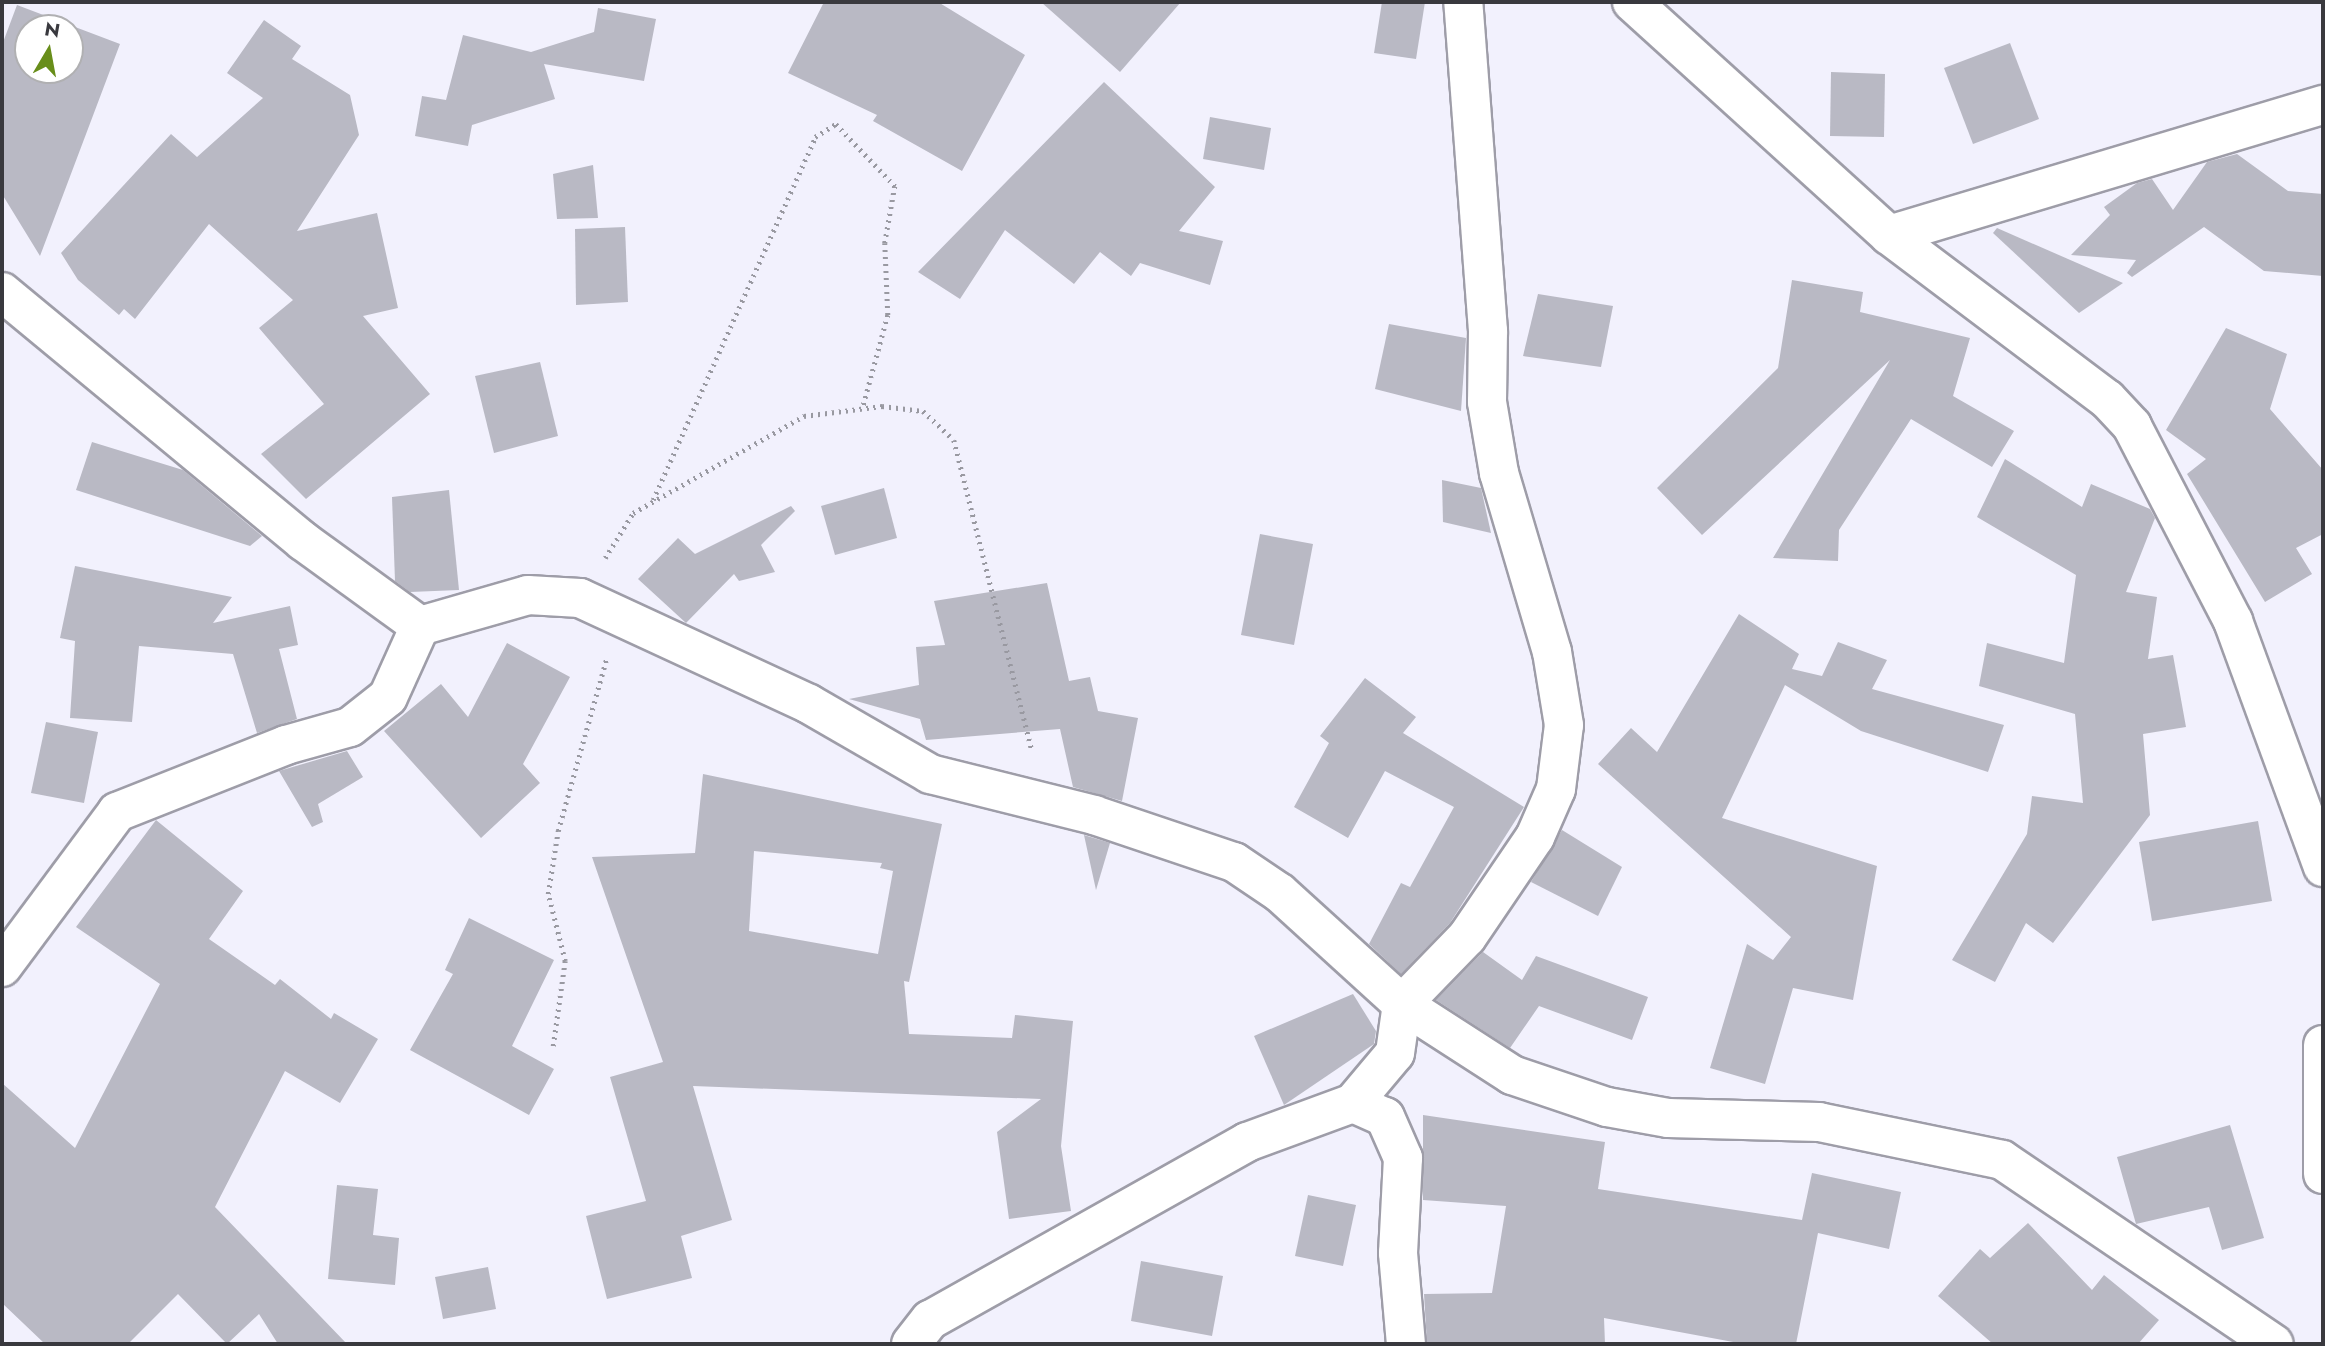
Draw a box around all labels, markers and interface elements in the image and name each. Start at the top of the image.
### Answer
north arrow [14,14,84,84]
text: N [43,15,62,44]

